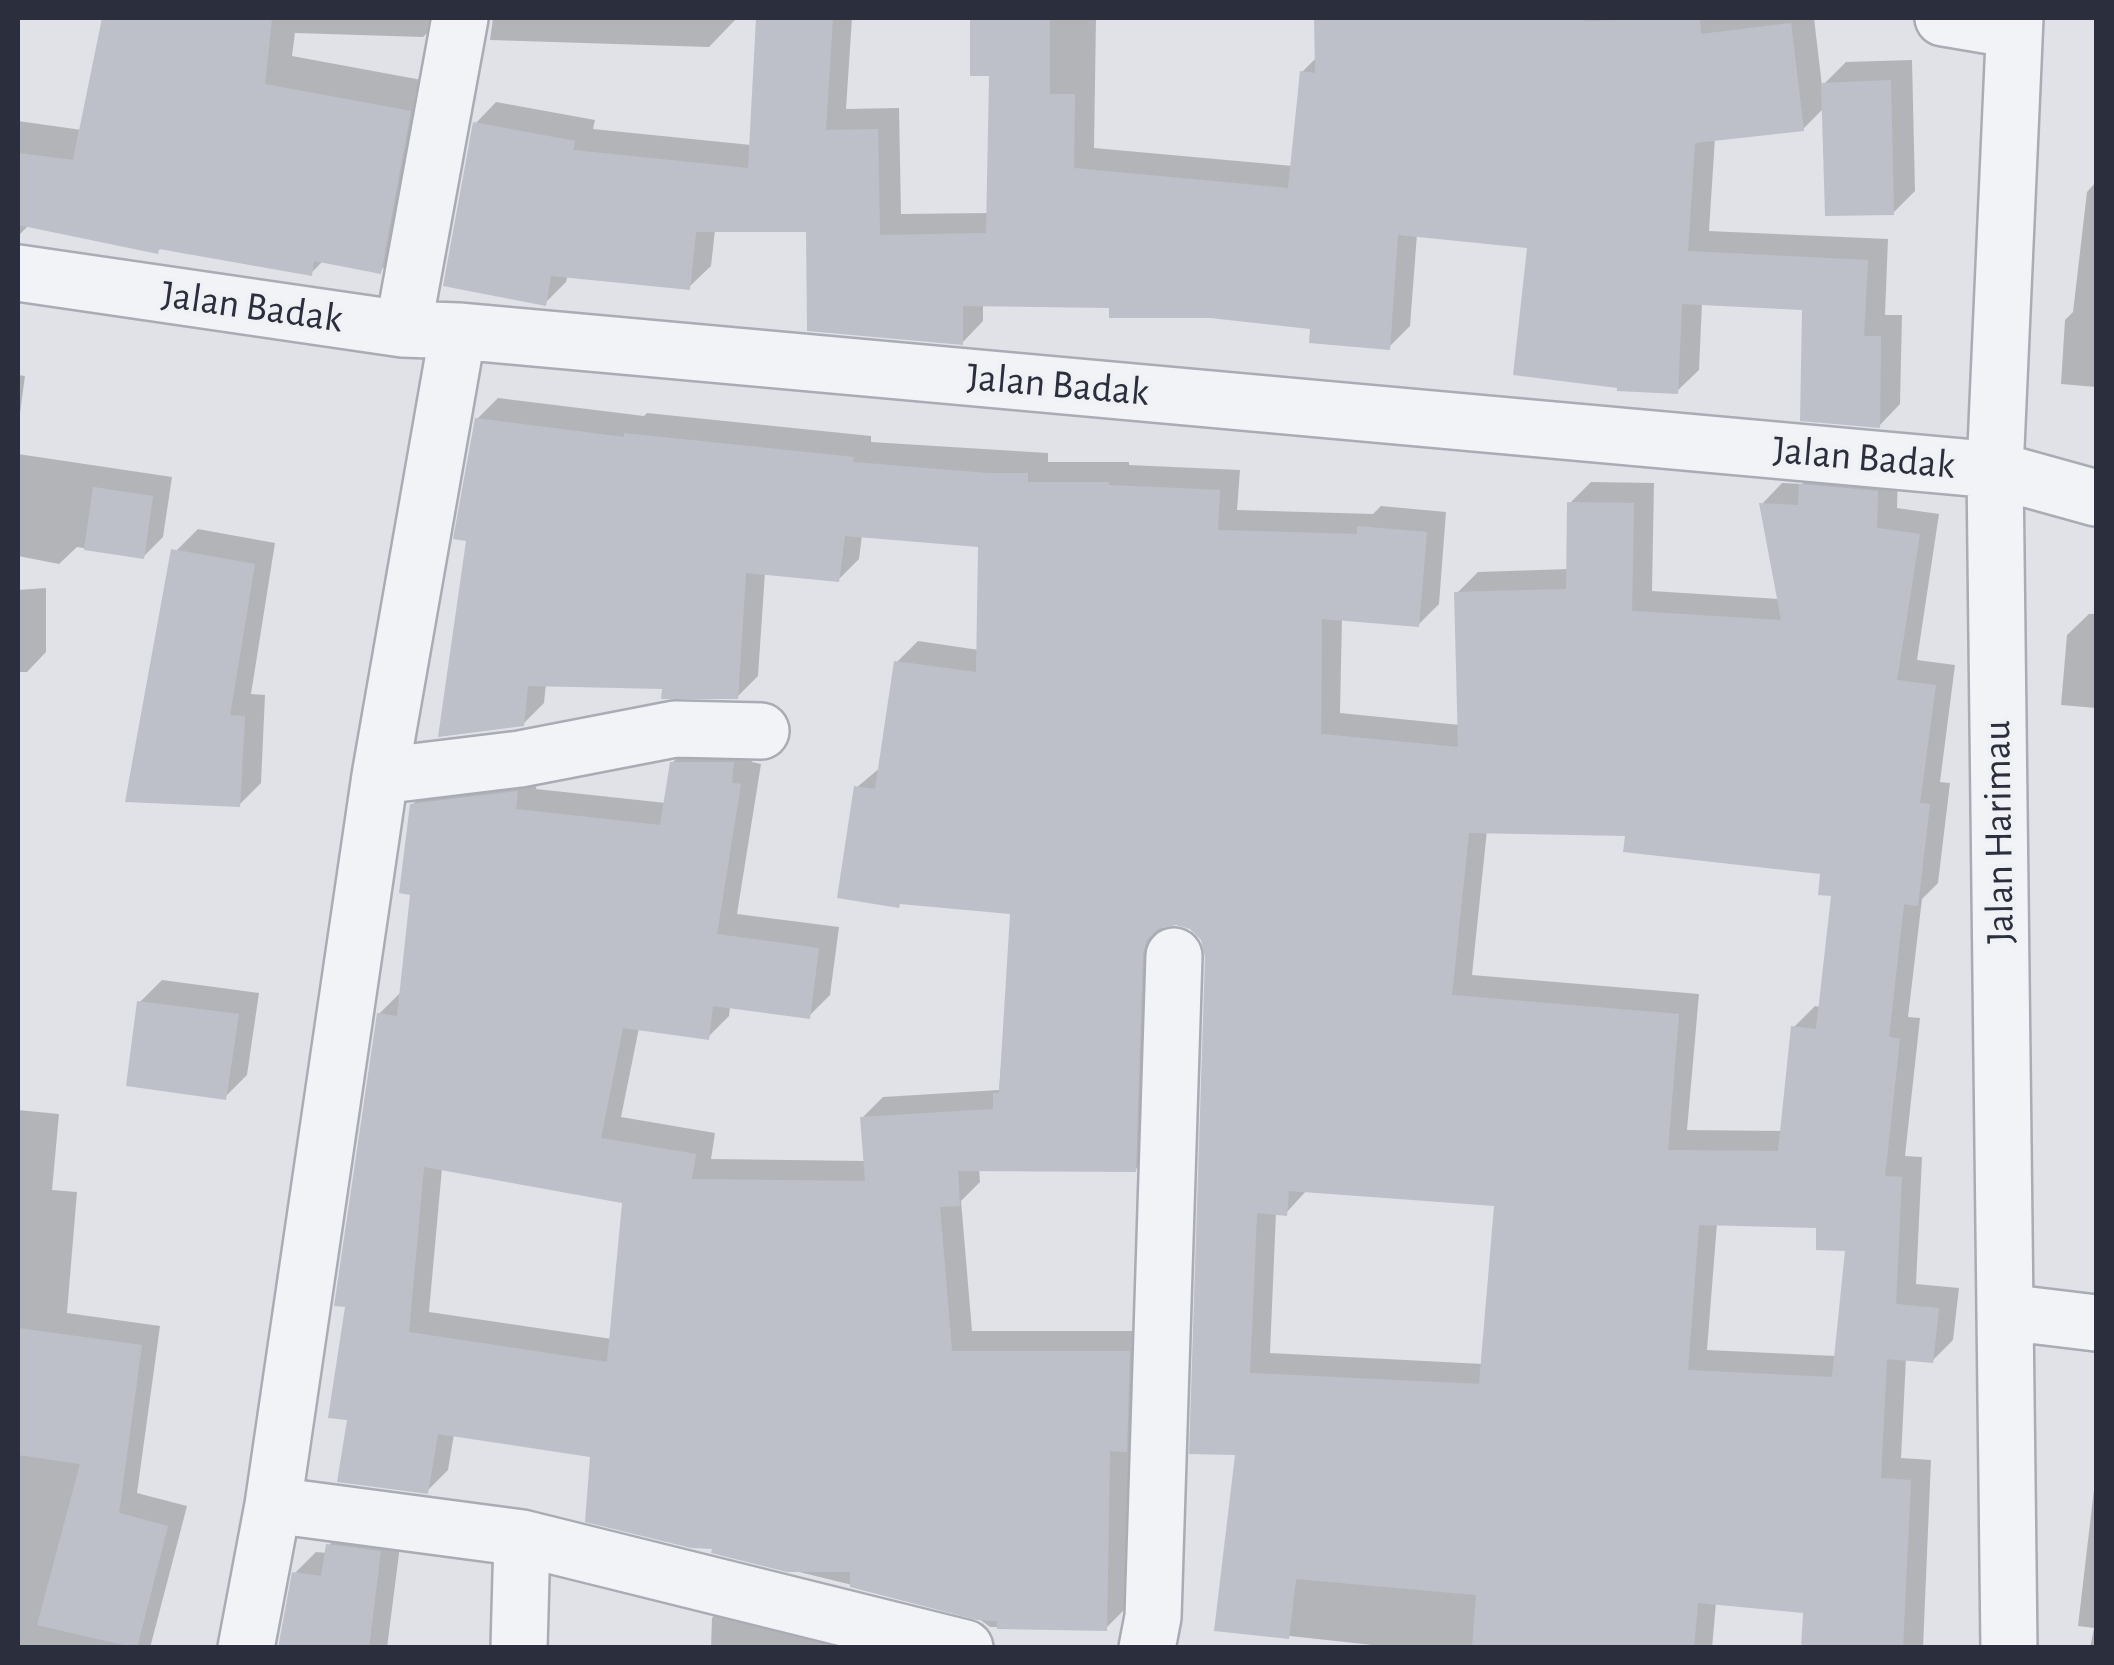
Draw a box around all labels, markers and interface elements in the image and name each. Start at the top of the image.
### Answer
street label: Jalan Badak [158,271,346,343]
street label: Jalan Badak [965,353,1151,417]
street label: Jalan Badak [1771,426,1957,490]
street label: Jalan Harimau [1973,720,2025,944]

